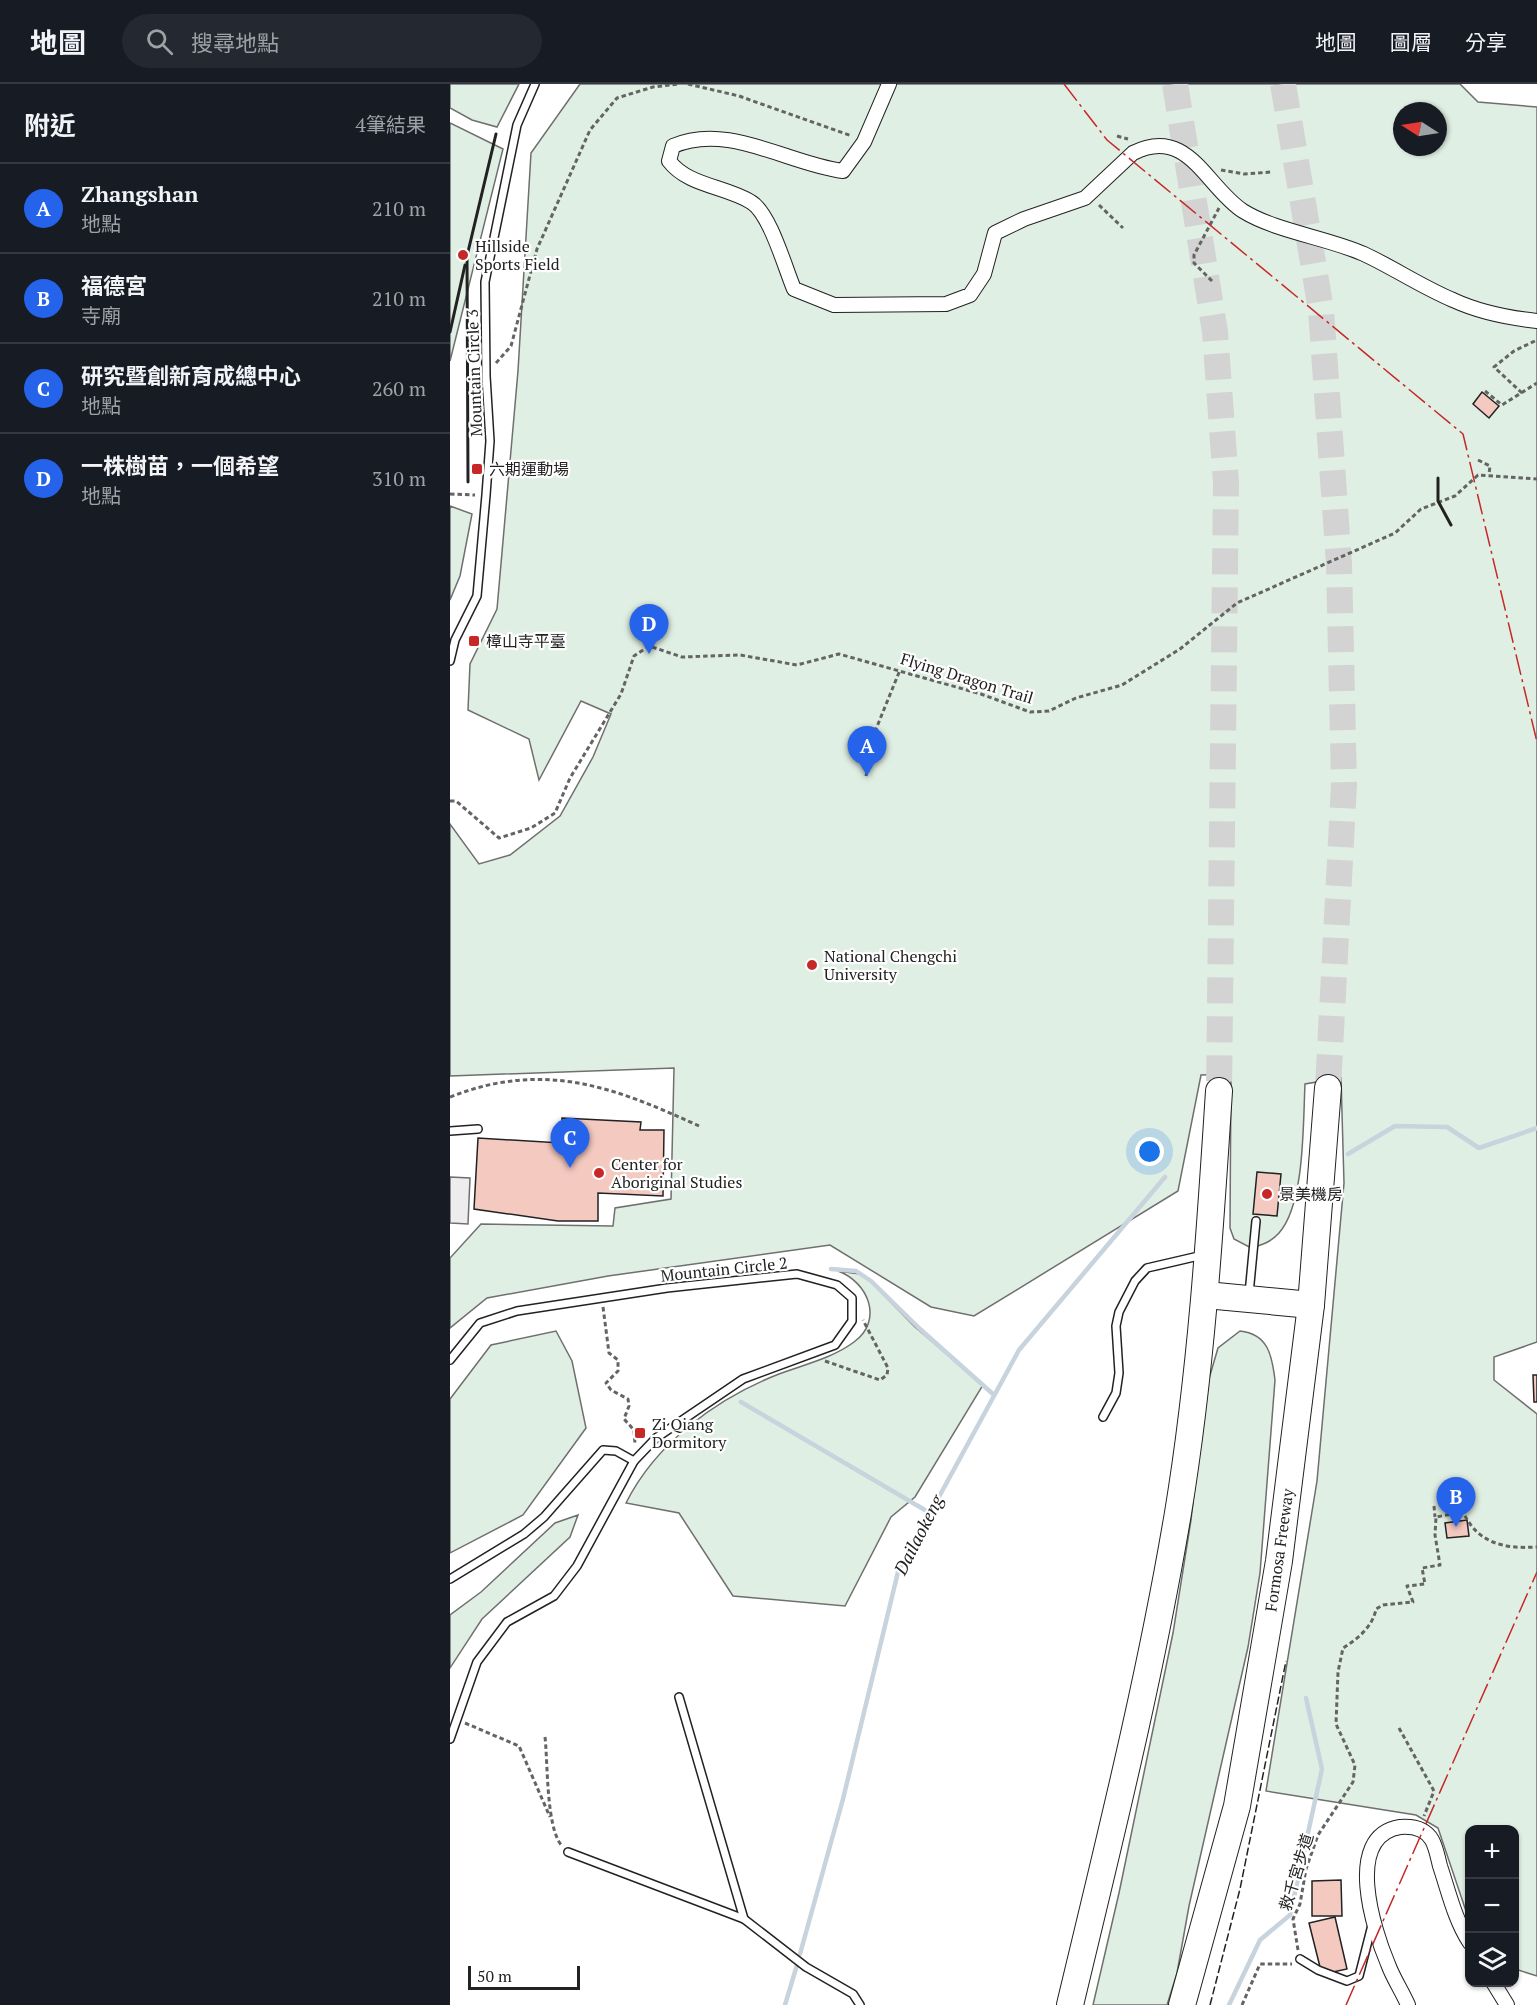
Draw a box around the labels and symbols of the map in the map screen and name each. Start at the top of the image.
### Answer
north arrow [1393,102,1447,156]
place label: Hillside Sports Field [475,235,560,275]
marker: Hillside Sports Field [456,248,470,262]
street label: Mountain Circle 3 [461,309,487,437]
place label: 六期運動場 [489,458,569,480]
marker: 六期運動場 [470,462,484,476]
pin: D [630,604,668,654]
place label: 樟山寺平臺 [486,630,566,652]
marker: 樟山寺平臺 [467,634,481,648]
street label: Flying Dragon Trail [898,647,1036,709]
pin: A [848,726,886,776]
place label: National Chengchi University [824,945,957,985]
marker: National Chengchi University [805,958,819,972]
pin: C [550,1118,590,1168]
your location [1135,1137,1164,1166]
place label: Center for Aboriginal Studies [611,1153,742,1193]
marker: Center for Aboriginal Studies [592,1166,606,1180]
place label: 景美機房 [1279,1183,1343,1205]
marker: 景美機房 [1260,1187,1274,1201]
street label: Mountain Circle 2 [659,1251,789,1287]
place label: Zi Qiang Dormitory [652,1413,727,1453]
marker: Zi Qiang Dormitory [633,1426,647,1440]
pin: B [1436,1478,1476,1527]
street label: Formosa Freeway [1259,1486,1299,1613]
water label: Dailaokeng [887,1490,949,1579]
street label: 救千宮步道 [1274,1831,1318,1913]
scale bar [468,1963,580,1990]

